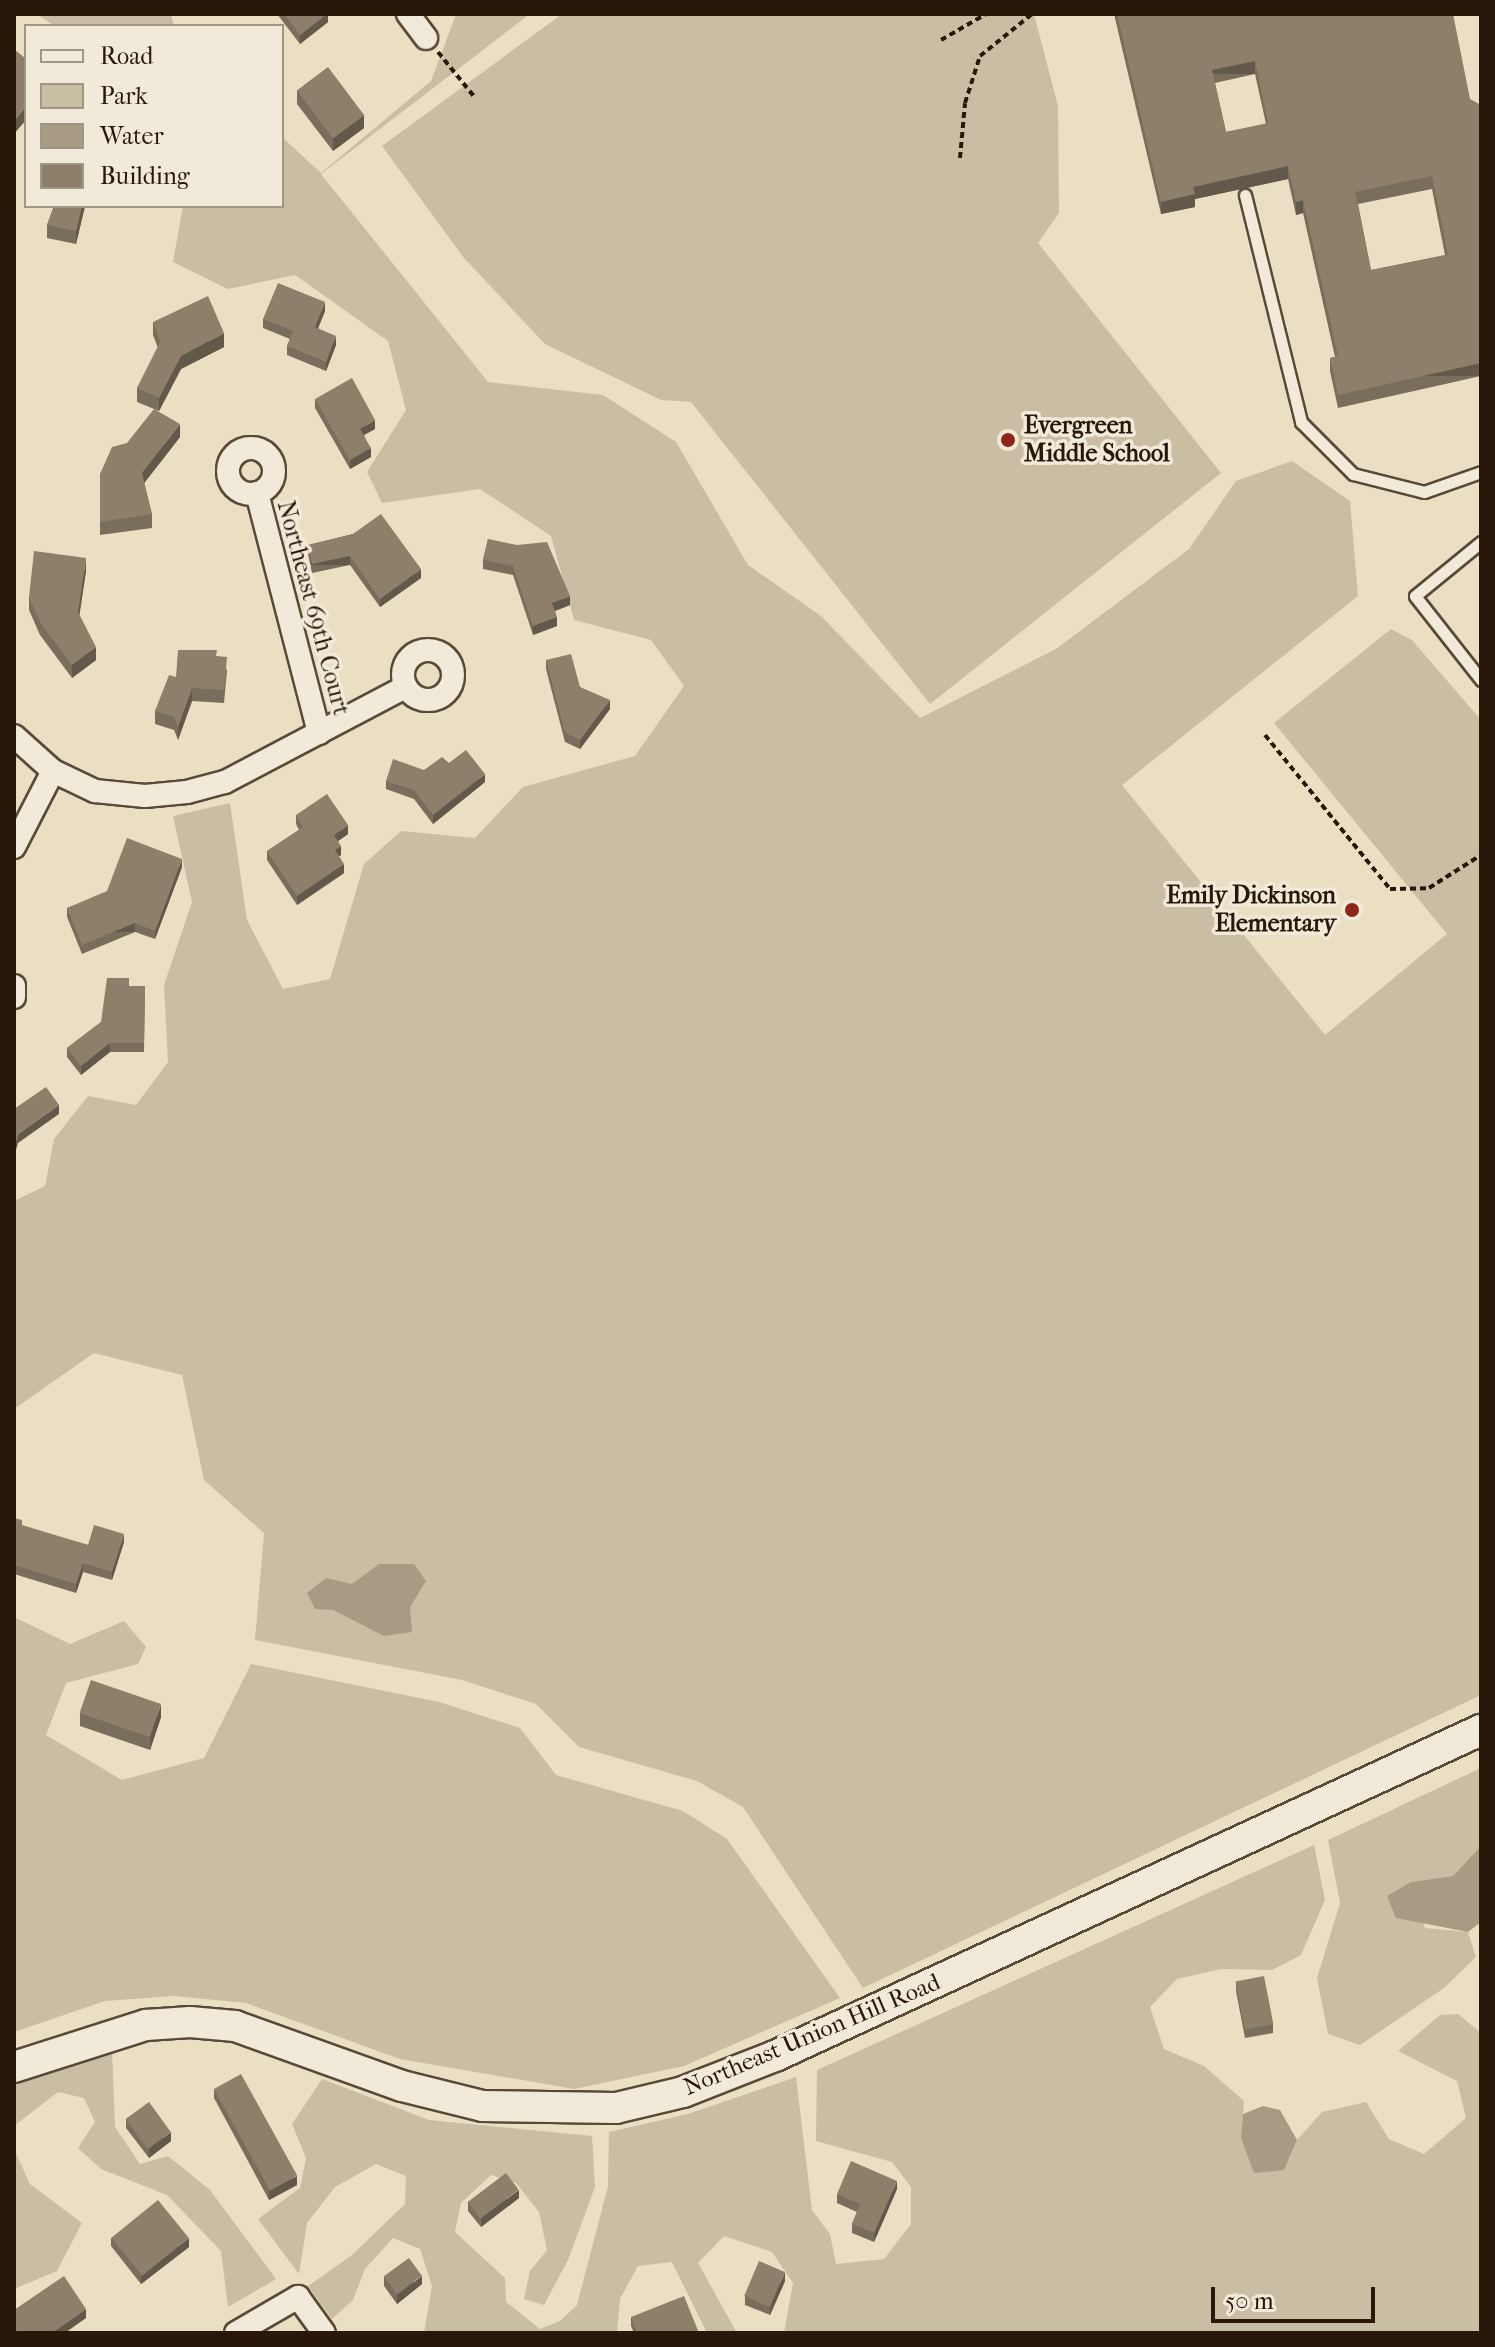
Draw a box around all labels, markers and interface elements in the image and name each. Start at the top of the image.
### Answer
legend [24,24,284,208]
text: Road [100,42,153,70]
text: Park [100,82,148,110]
text: Water [100,122,164,150]
text: Building [100,162,190,190]
place label: Evergreen Middle School [1024,412,1170,468]
marker: Evergreen Middle School [999,431,1017,449]
street label: Northeast 69th Court [270,498,356,718]
place label: Emily Dickinson Elementary [1166,882,1336,938]
marker: Emily Dickinson Elementary [1343,901,1361,919]
street label: Northeast Union Hill Road [679,1968,945,2102]
scale bar [1215,2271,1379,2321]
text: 50 m [1225,2287,1274,2315]

